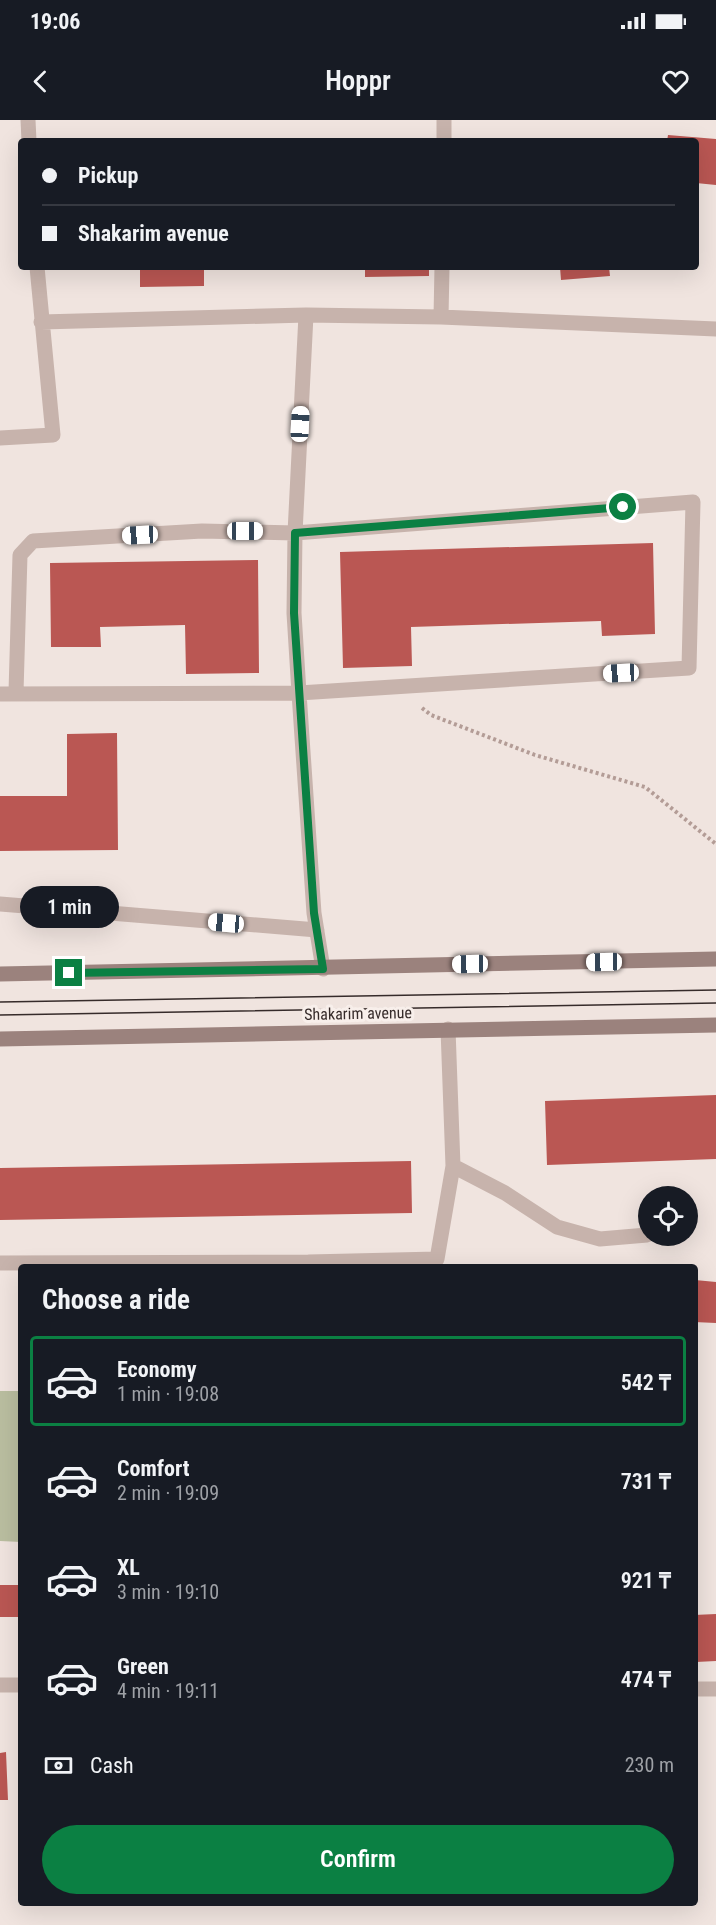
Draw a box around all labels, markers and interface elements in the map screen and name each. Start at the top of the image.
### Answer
text: 19:06 [30,9,81,34]
icon: back [24,65,57,98]
text: Hoppr [325,65,391,97]
icon: heart [659,65,692,98]
text: Pickup [78,163,138,188]
text: Shakarim avenue [78,221,229,246]
car [290,406,310,442]
route start [609,493,636,520]
car [227,522,263,540]
car [122,525,158,545]
car [603,663,639,683]
callout: 1 min [20,886,118,928]
text: 1 min [47,895,92,919]
car [207,912,245,934]
car [586,953,622,971]
car [452,955,488,973]
route end [55,959,82,986]
street label: Shakarim avenue [304,1003,412,1024]
map controls [638,1186,698,1246]
button: locate [638,1186,698,1246]
text: Choose a ride [42,1284,190,1316]
icon: car [45,1354,99,1408]
text: Economy [117,1357,197,1382]
text: 542 ₸ [621,1370,671,1395]
text: 1 min · 19:08 [117,1382,219,1406]
icon: car [45,1453,99,1507]
text: Comfort [117,1456,190,1481]
text: 731 ₸ [621,1469,671,1494]
text: 2 min · 19:09 [117,1481,219,1505]
icon: car [45,1552,99,1606]
text: XL [117,1555,140,1580]
text: 921 ₸ [621,1568,671,1593]
text: 3 min · 19:10 [117,1580,219,1604]
icon: car [45,1651,99,1705]
text: Green [117,1654,169,1679]
text: 474 ₸ [621,1667,671,1692]
text: 4 min · 19:11 [117,1679,219,1703]
icon: cash [42,1749,75,1782]
text: Cash [90,1753,134,1778]
text: 230 m [625,1753,674,1777]
button: Confirm [42,1825,674,1894]

